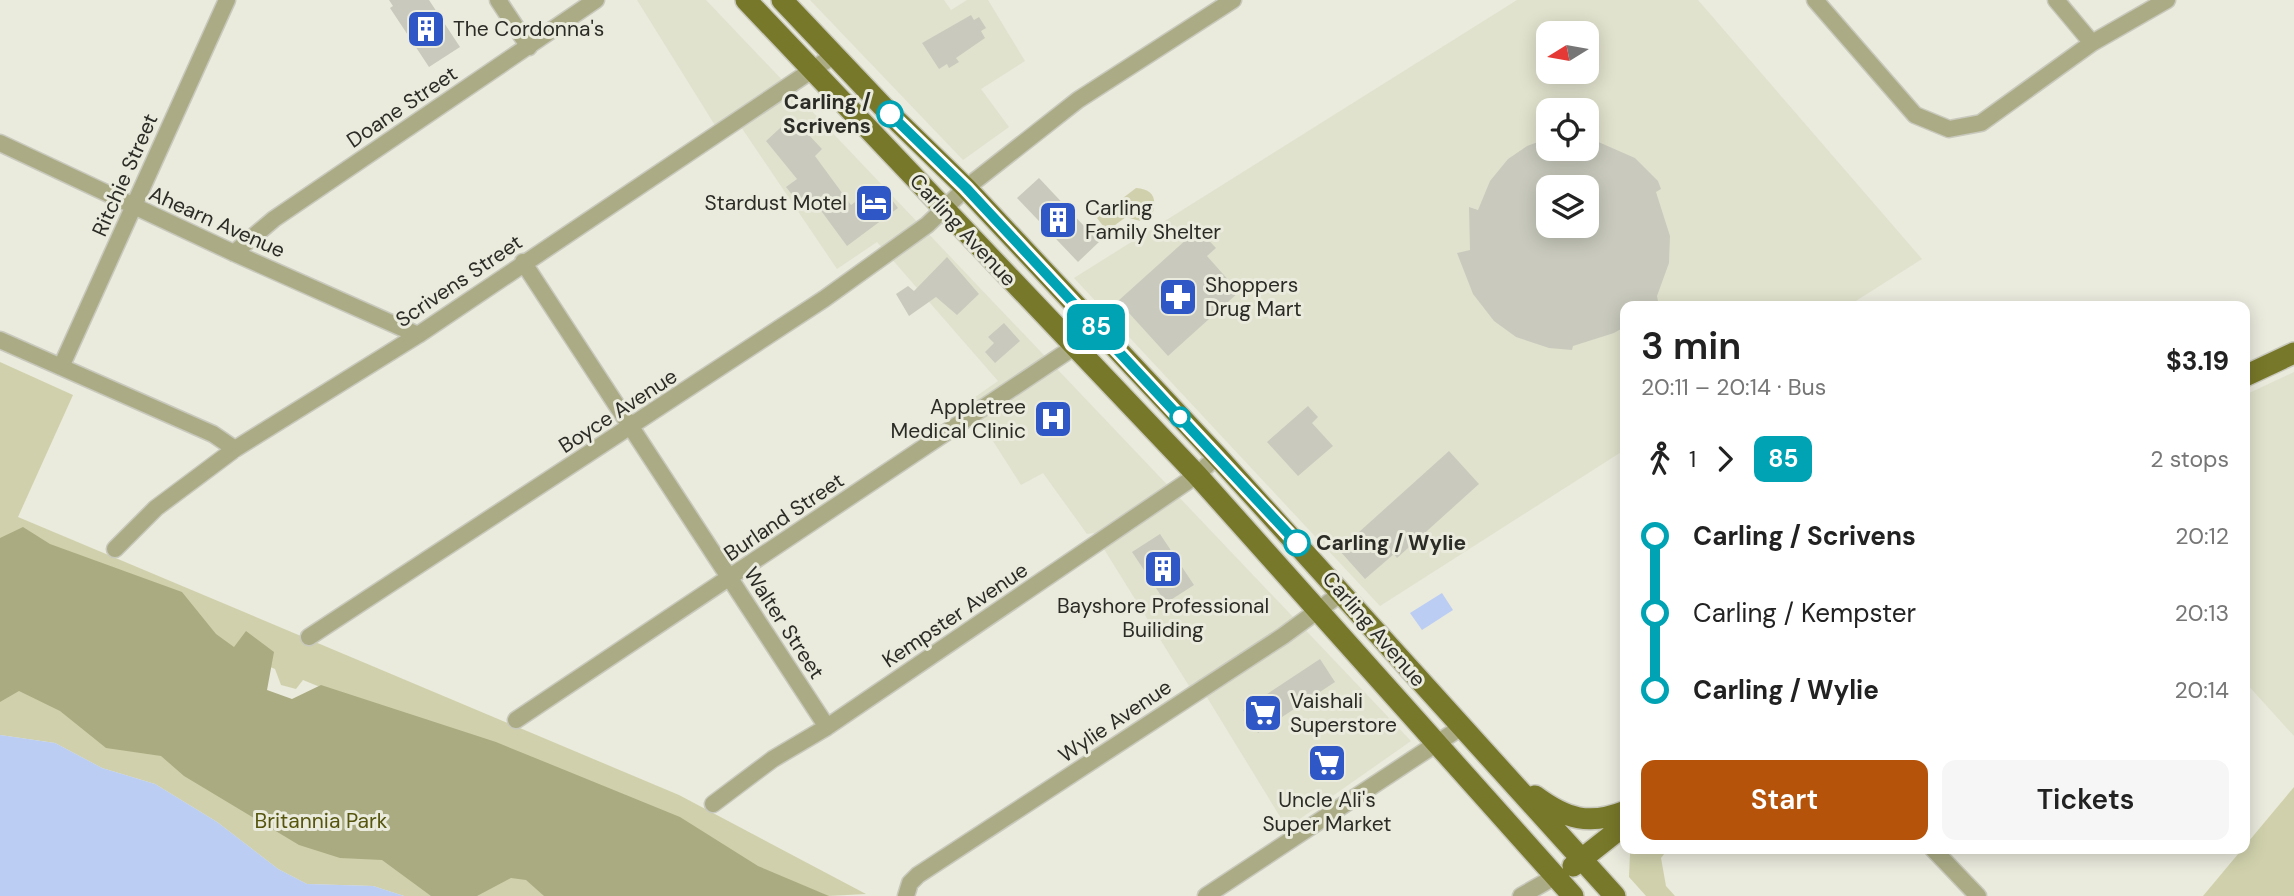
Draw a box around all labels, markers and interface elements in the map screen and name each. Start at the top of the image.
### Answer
building icon: The Cordonna's [405,8,447,50]
place label: The Cordonna's [453,15,604,43]
north arrow [1536,21,1600,84]
map controls [1536,21,1599,238]
street label: Doane Street [341,60,463,154]
place label: Carling / Scrivens [783,88,871,140]
button: locate [1536,98,1599,161]
marker: Carling / Scrivens [877,101,903,127]
street label: Ritchie Street [85,109,165,241]
street label: Carling Avenue [903,168,1023,293]
button: layers [1536,175,1599,238]
street label: Ahearn Avenue [145,179,290,265]
hotel icon: Stardust Motel [853,182,895,224]
place label: Stardust Motel [704,189,847,217]
place label: Carling Family Shelter [1085,194,1221,246]
building icon: Carling Family Shelter [1037,199,1079,241]
street label: Scrivens Street [390,228,528,334]
place label: Shoppers Drug Mart [1205,271,1302,323]
pharmacy icon: Shoppers Drug Mart [1157,276,1199,318]
line badge: 85 [1064,304,1128,350]
text: 85 [1081,311,1111,342]
text: 3 min [1641,321,1741,371]
text: $3.19 [2166,344,2229,378]
street label: Boyce Avenue [553,362,683,460]
text: 20:11 – 20:14 · Bus [1641,372,1826,402]
place label: Appletree Medical Clinic [891,393,1026,445]
hospital icon: Appletree Medical Clinic [1032,398,1074,440]
unlabelled marker [1170,407,1190,427]
icon: walk [1641,440,1679,478]
icon: forward [1706,440,1744,478]
text: 85 [1768,443,1798,474]
text: 1 [1689,444,1696,474]
text: 2 stops [2150,444,2229,474]
street label: Burland Street [719,467,849,567]
text: Carling / Scrivens [1693,519,1916,553]
text: 20:12 [2175,521,2229,551]
place label: Carling / Wylie [1316,529,1466,557]
marker: Carling / Wylie [1284,530,1310,556]
building icon: Bayshore Professional Builiding [1142,548,1184,590]
street label: Kempster Avenue [877,556,1033,674]
street label: Walter Street [737,562,831,684]
street label: Carling Avenue [1316,565,1432,693]
place label: Bayshore Professional Builiding [1057,592,1269,644]
text: Carling / Kempster [1693,596,1916,630]
text: 20:13 [2175,598,2229,628]
street label: Wylie Avenue [1053,673,1177,769]
text: Carling / Wylie [1693,673,1879,707]
text: 20:14 [2174,675,2229,705]
place label: Vaishali Superstore [1290,687,1397,739]
supermarket icon: Vaishali Superstore [1242,692,1284,734]
supermarket icon: Uncle Ali's Super Market [1306,742,1348,784]
button: Start [1641,760,1928,840]
button: Tickets [1942,760,2229,840]
place label: Uncle Ali's Super Market [1262,786,1392,838]
park label: Britannia Park [255,807,388,835]

